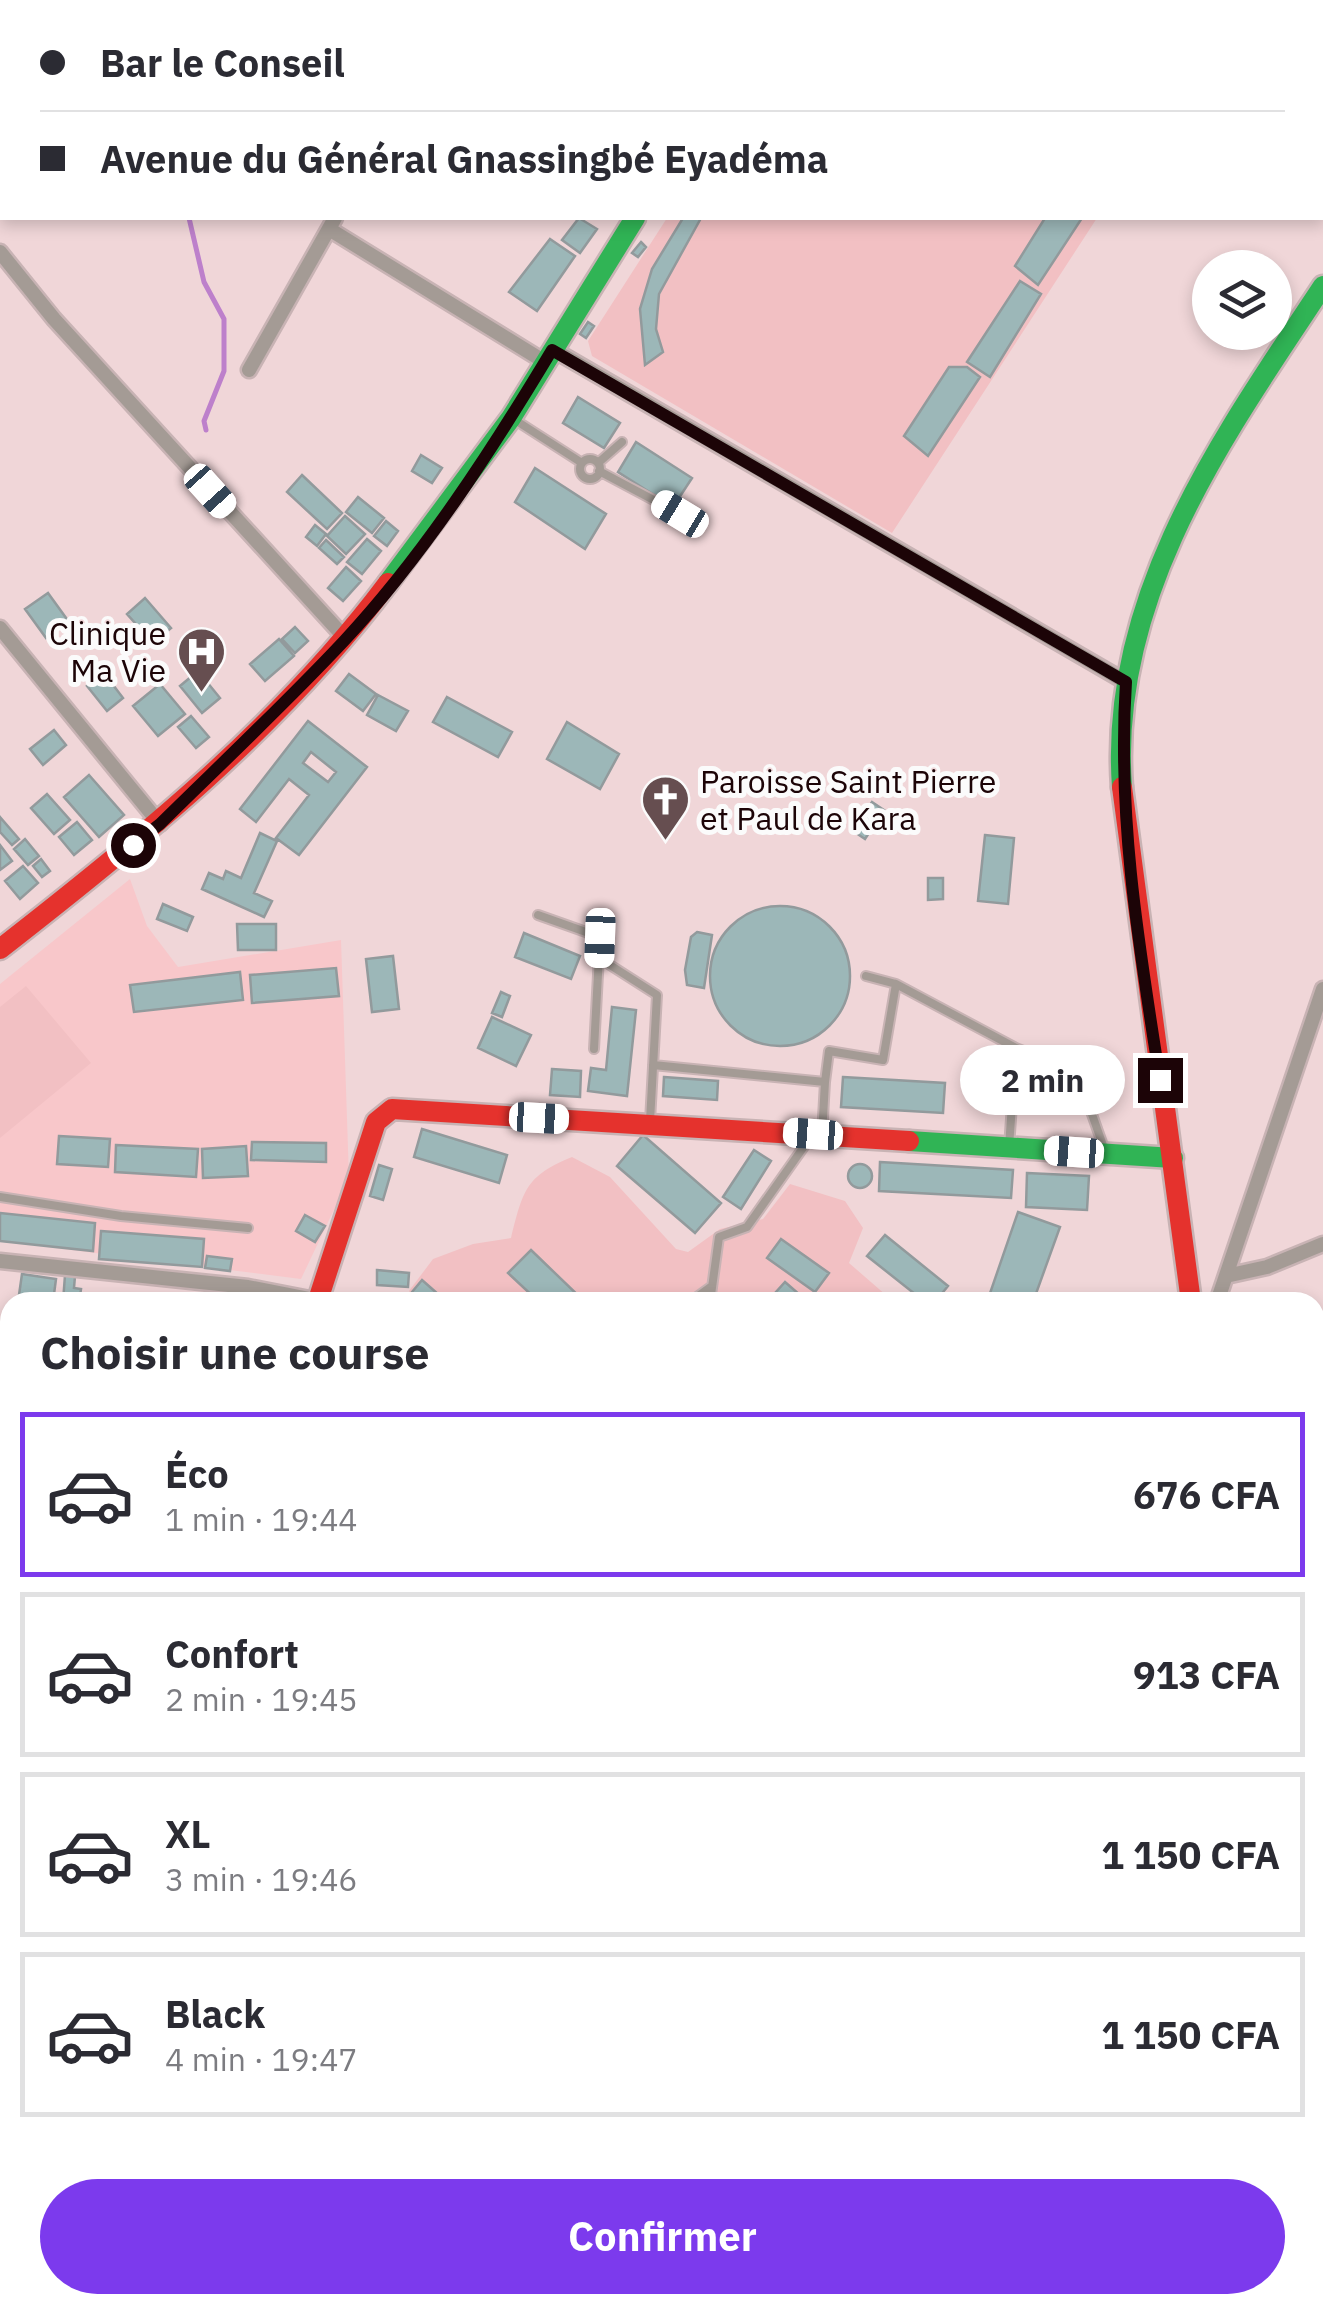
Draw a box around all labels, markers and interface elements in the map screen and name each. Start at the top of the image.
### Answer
text: Bar le Conseil [100,38,345,87]
text: Avenue du Général Gnassingbé Eyadéma [100,134,828,183]
map controls [1192,250,1292,350]
button: layers [1192,250,1292,350]
car [179,459,241,523]
car [647,486,713,542]
place label: Clinique Ma Vie [49,612,166,691]
hospital icon: Clinique Ma Vie [175,626,227,694]
place label: Paroisse Saint Pierre et Paul de Kara [700,760,996,839]
church icon: Paroisse Saint Pierre et Paul de Kara [639,774,691,842]
route start [111,823,156,868]
car [584,907,616,969]
callout: 2 min [960,1045,1125,1115]
route end [1138,1058,1183,1103]
text: 2 min [1001,1059,1084,1101]
car [508,1101,570,1135]
car [782,1117,844,1151]
car [1043,1135,1105,1169]
text: Choisir une course [40,1323,430,1381]
text: Éco [165,1449,229,1498]
icon: car [45,1450,135,1540]
text: 676 CFA [1133,1470,1280,1519]
text: 1 min · 19:44 [165,1498,358,1540]
text: Confort [165,1629,299,1678]
icon: car [45,1630,135,1720]
text: 913 CFA [1133,1650,1280,1699]
text: 2 min · 19:45 [165,1678,358,1720]
text: XL [165,1809,211,1858]
icon: car [45,1810,135,1900]
text: 1 150 CFA [1101,1830,1280,1879]
text: 3 min · 19:46 [165,1858,358,1900]
text: Black [165,1989,265,2038]
icon: car [45,1990,135,2080]
text: 1 150 CFA [1101,2010,1280,2059]
text: 4 min · 19:47 [165,2038,358,2080]
button: Confirmer [40,2179,1285,2294]

